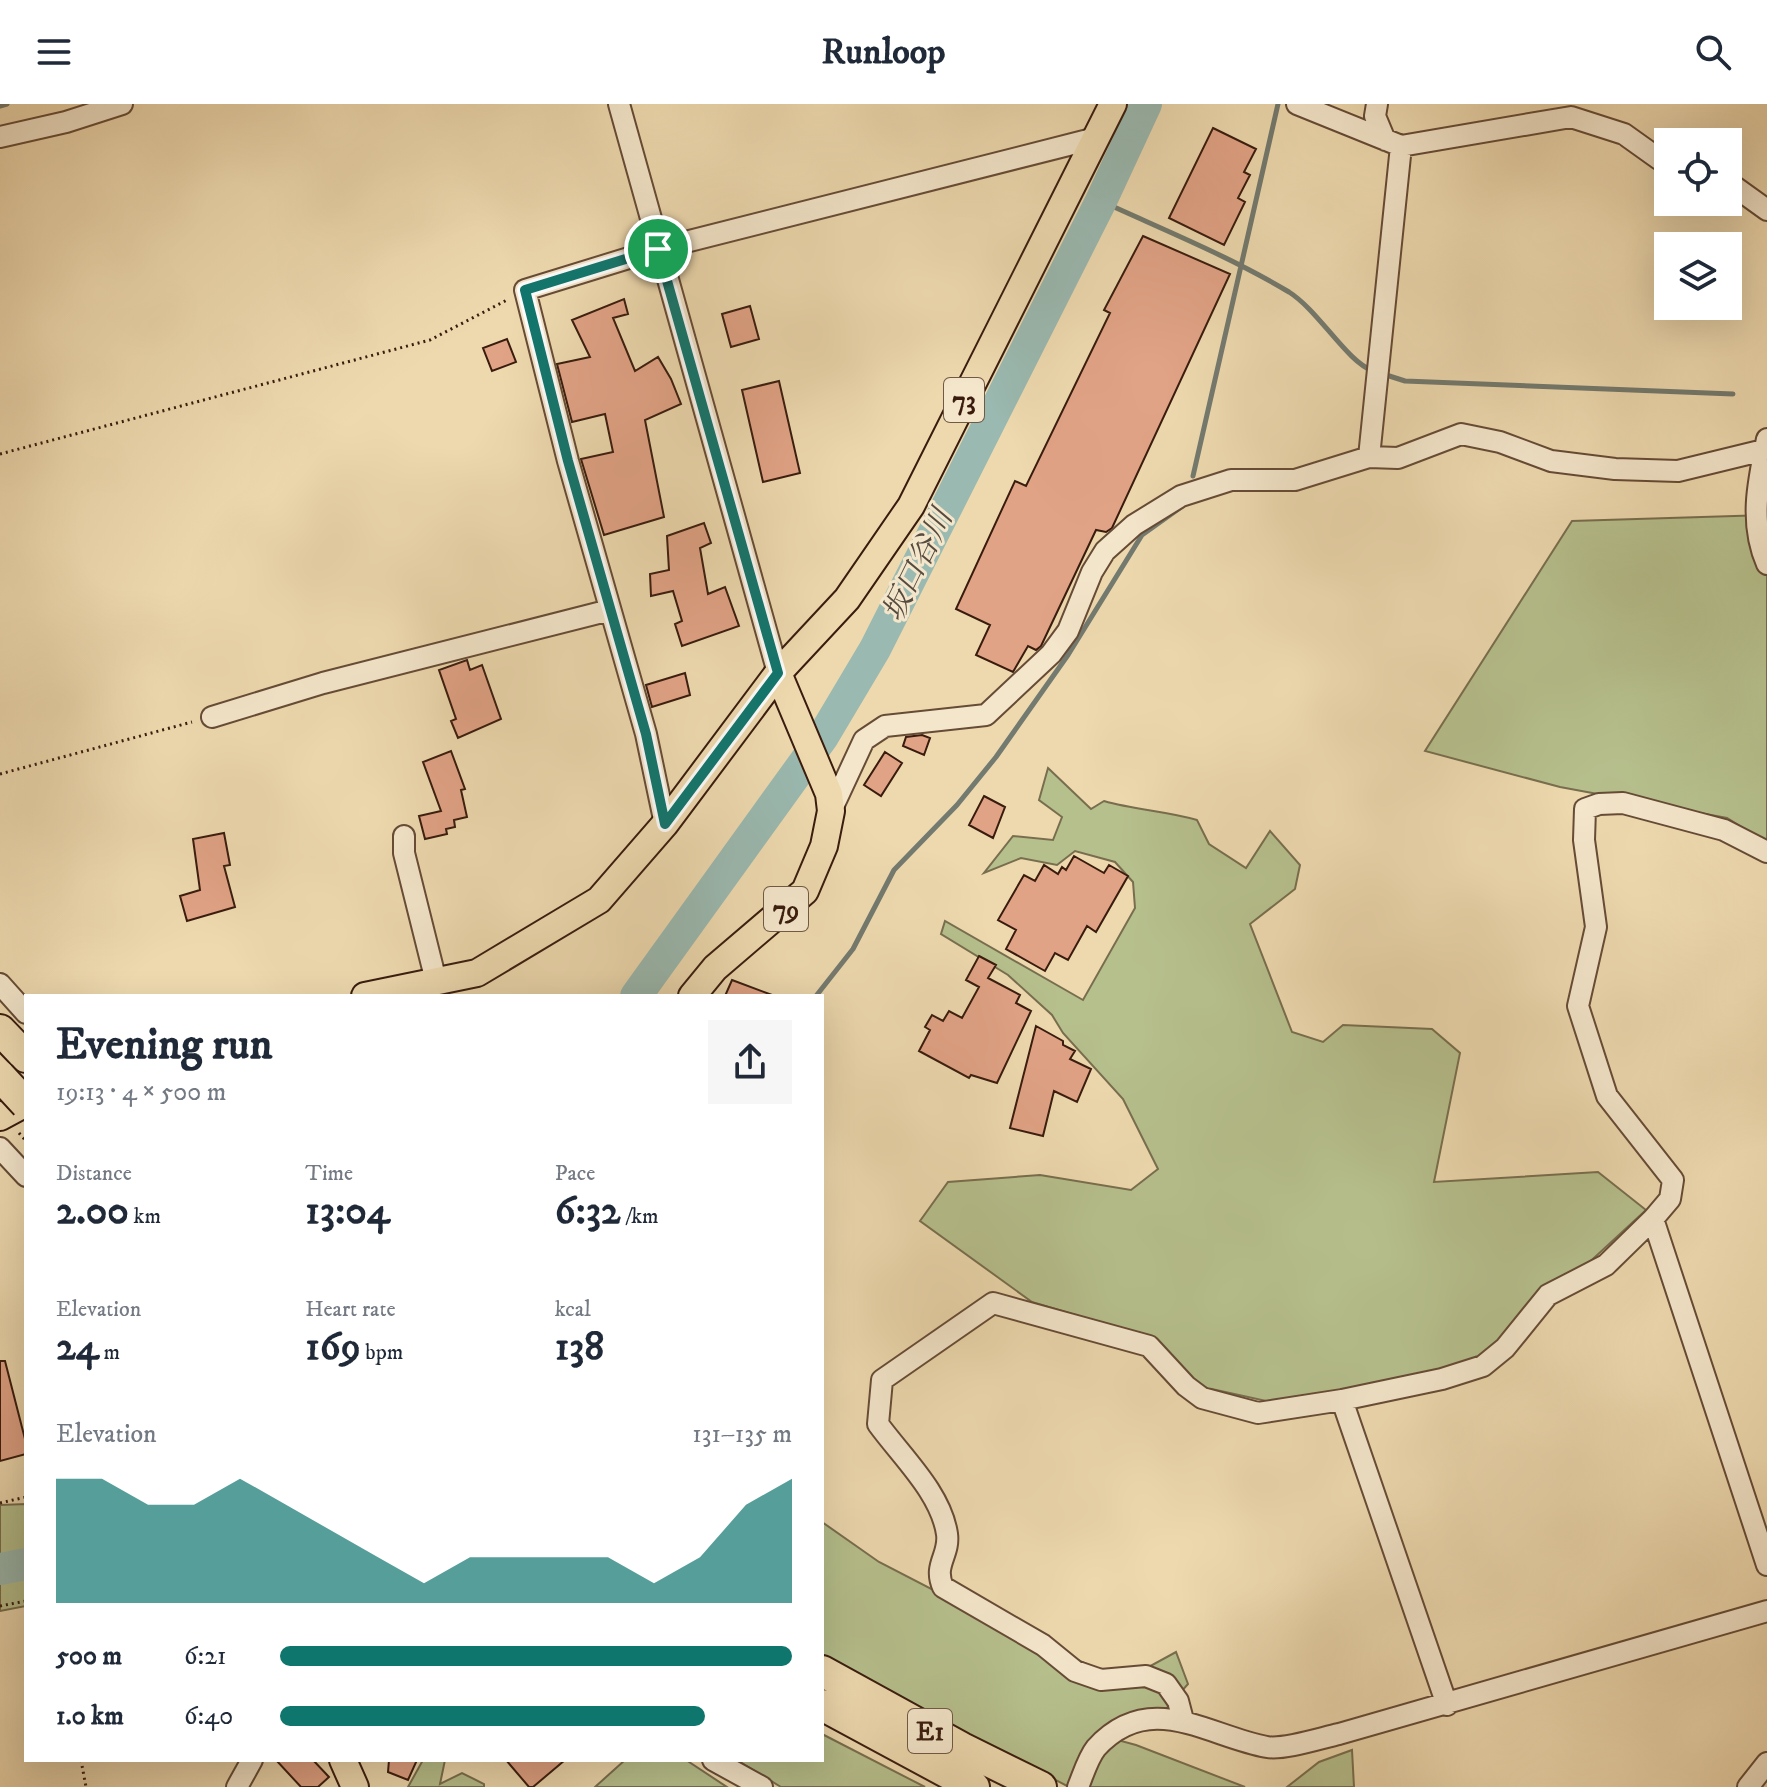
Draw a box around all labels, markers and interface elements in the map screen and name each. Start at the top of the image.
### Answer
icon: menu [32,30,76,74]
text: Runloop [822,30,945,75]
icon: search [1691,30,1735,74]
map controls [1654,128,1742,320]
button: locate [1654,128,1742,216]
pin [624,215,692,283]
icon: arrive [636,227,680,271]
button: layers [1654,232,1742,320]
road number: 73 [944,378,984,422]
water label: 坂口谷川 [875,501,963,628]
road number: 79 [764,887,808,931]
text: Evening run [56,1018,273,1073]
button: share [708,1020,792,1104]
text: 19:13 · 4 × 500 m [56,1076,226,1109]
text: Distance [56,1160,132,1187]
text: Time [305,1160,353,1187]
text: Pace [555,1160,595,1187]
text: 2.00 [56,1187,129,1237]
text: 13:04 [305,1187,390,1237]
text: 6:32 [555,1187,620,1237]
text: km [129,1203,161,1230]
text: /km [620,1203,659,1230]
text: Elevation [56,1296,141,1323]
text: Heart rate [305,1296,396,1323]
text: kcal [555,1296,591,1323]
text: 24 [56,1323,99,1373]
text: 169 [305,1323,361,1373]
text: 138 [555,1323,604,1373]
text: m [99,1339,120,1366]
text: bpm [361,1339,403,1366]
text: Elevation [56,1418,157,1451]
text: 131–135 m [692,1418,792,1451]
text: 500 m [56,1640,122,1673]
text: 6:21 [184,1640,227,1673]
text: 1.0 km [56,1700,124,1733]
text: 6:40 [184,1700,233,1733]
road number: E1 [908,1709,952,1753]

